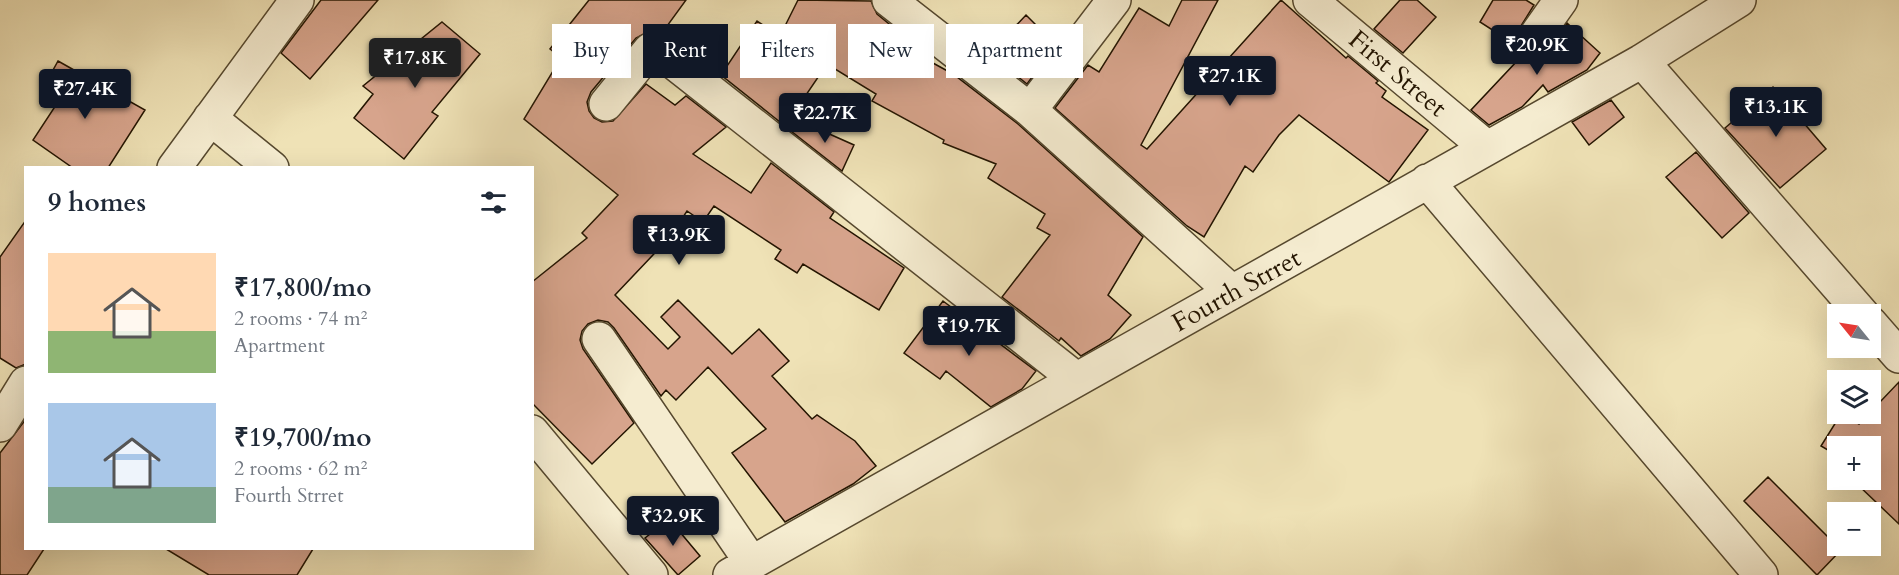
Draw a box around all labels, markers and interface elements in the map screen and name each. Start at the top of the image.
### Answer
street label: First Street [1341,22,1454,125]
chip: Buy [552,24,631,78]
chip: Rent [643,24,728,78]
chip: Filters [740,24,836,78]
chip: New [848,24,934,78]
chip: Apartment [946,24,1083,78]
pin: ₹20.9K [1488,25,1586,76]
text: ₹20.9K [1505,31,1569,58]
pin: ₹17.8K [366,38,464,89]
text: ₹17.8K [383,44,447,71]
pin: ₹27.1K [1181,56,1279,107]
text: ₹27.1K [1198,62,1262,89]
pin: ₹27.4K [36,69,134,120]
text: ₹27.4K [53,75,117,102]
pin: ₹13.1K [1727,87,1825,138]
pin: ₹22.7K [776,93,874,144]
text: ₹13.1K [1744,93,1808,120]
text: ₹22.7K [793,99,857,126]
text: 9 homes [48,185,146,220]
icon: filters [477,186,510,219]
pin: ₹13.9K [630,215,728,266]
text: ₹13.9K [647,221,711,248]
street label: Fourth Strret [1166,241,1307,340]
text: ₹17,800/mo [234,270,371,305]
icon: home [96,277,168,349]
north arrow [1827,304,1881,358]
map controls [1827,304,1881,556]
text: 2 rooms · 74 m² [234,305,367,332]
pin: ₹19.7K [920,306,1018,357]
text: ₹19.7K [937,312,1001,339]
text: Apartment [234,332,325,359]
button: layers [1827,370,1881,424]
text: ₹19,700/mo [234,420,371,455]
icon: home [96,427,168,499]
button: + [1827,436,1881,490]
text: 2 rooms · 62 m² [234,455,367,482]
text: Fourth Strret [234,482,343,509]
pin: ₹32.9K [624,496,722,547]
text: ₹32.9K [641,502,705,529]
button: − [1827,502,1881,556]

